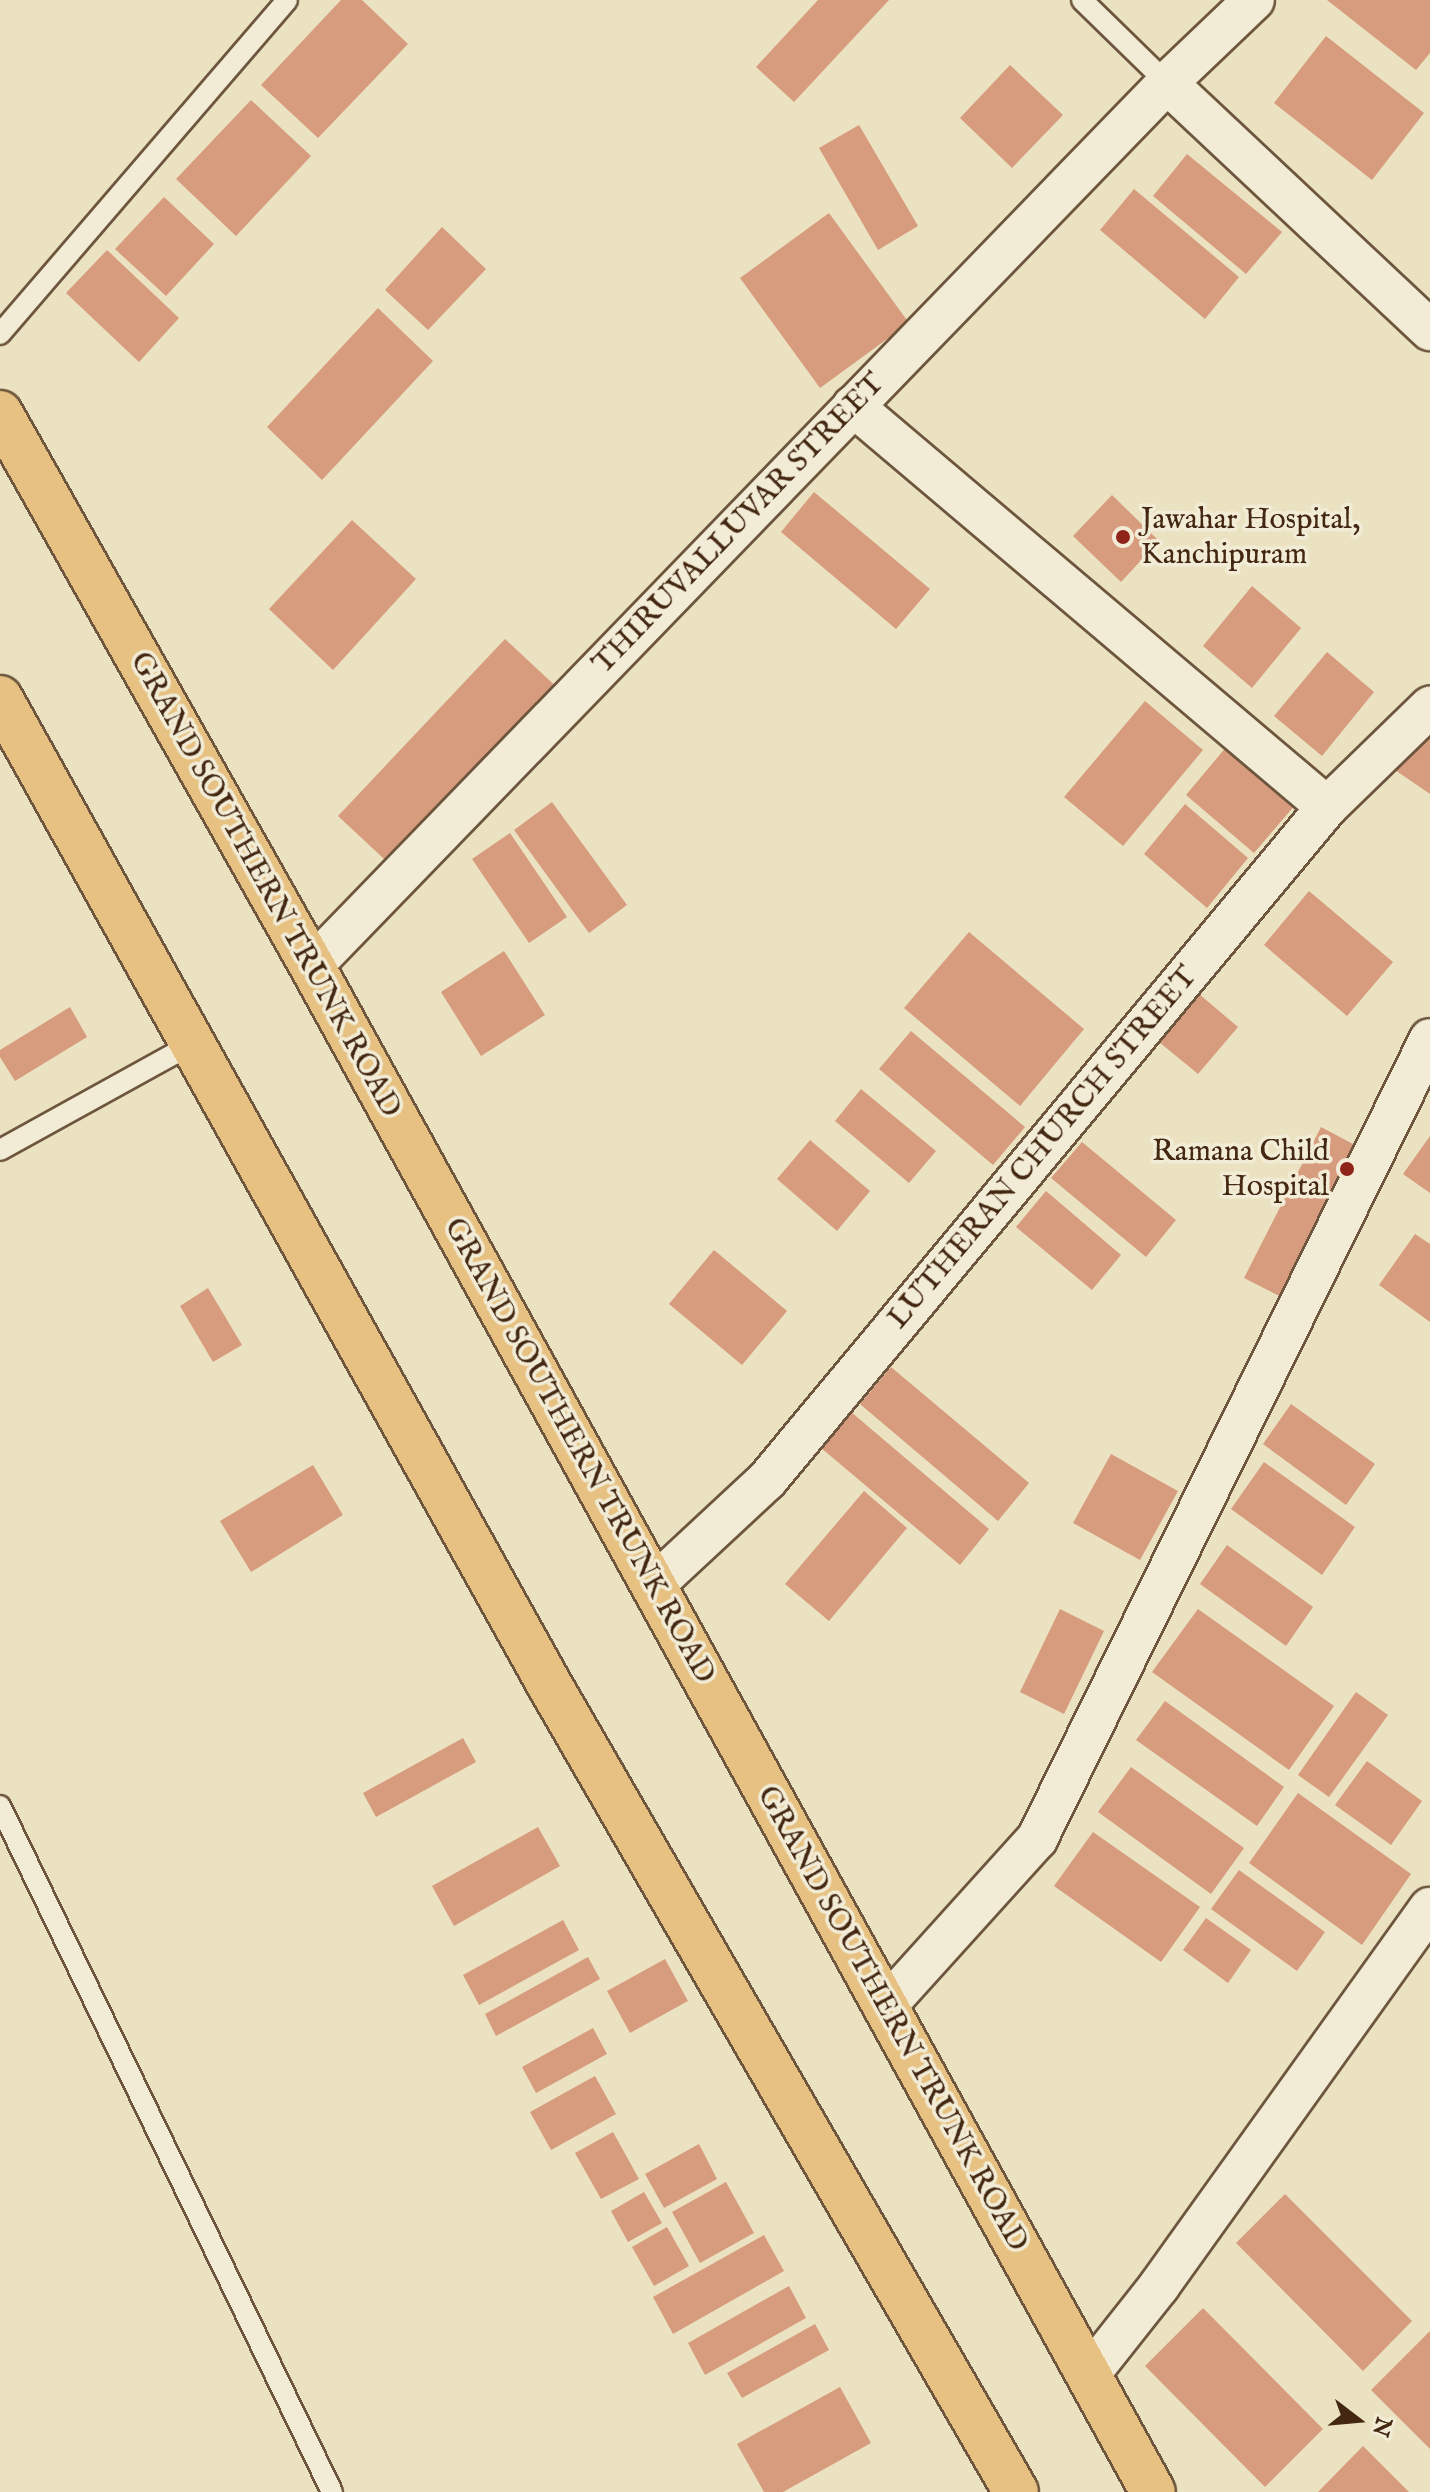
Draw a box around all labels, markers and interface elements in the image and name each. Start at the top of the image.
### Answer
street label: THIRUVALLUVAR STREET [586,366,892,682]
place label: Jawahar Hospital, Kanchipuram [1141,502,1360,572]
marker: Jawahar Hospital, Kanchipuram [1112,526,1134,548]
street label: GRAND SOUTHERN TRUNK ROAD [122,646,408,1124]
street label: LUTHERAN CHURCH STREET [881,959,1205,1337]
place label: Ramana Child Hospital [1152,1134,1329,1204]
marker: Ramana Child Hospital [1336,1158,1358,1180]
street label: GRAND SOUTHERN TRUNK ROAD [436,1212,722,1690]
street label: GRAND SOUTHERN TRUNK ROAD [749,1780,1035,2258]
north arrow [1318,2380,1398,2460]
text: N [1365,2414,1397,2440]

